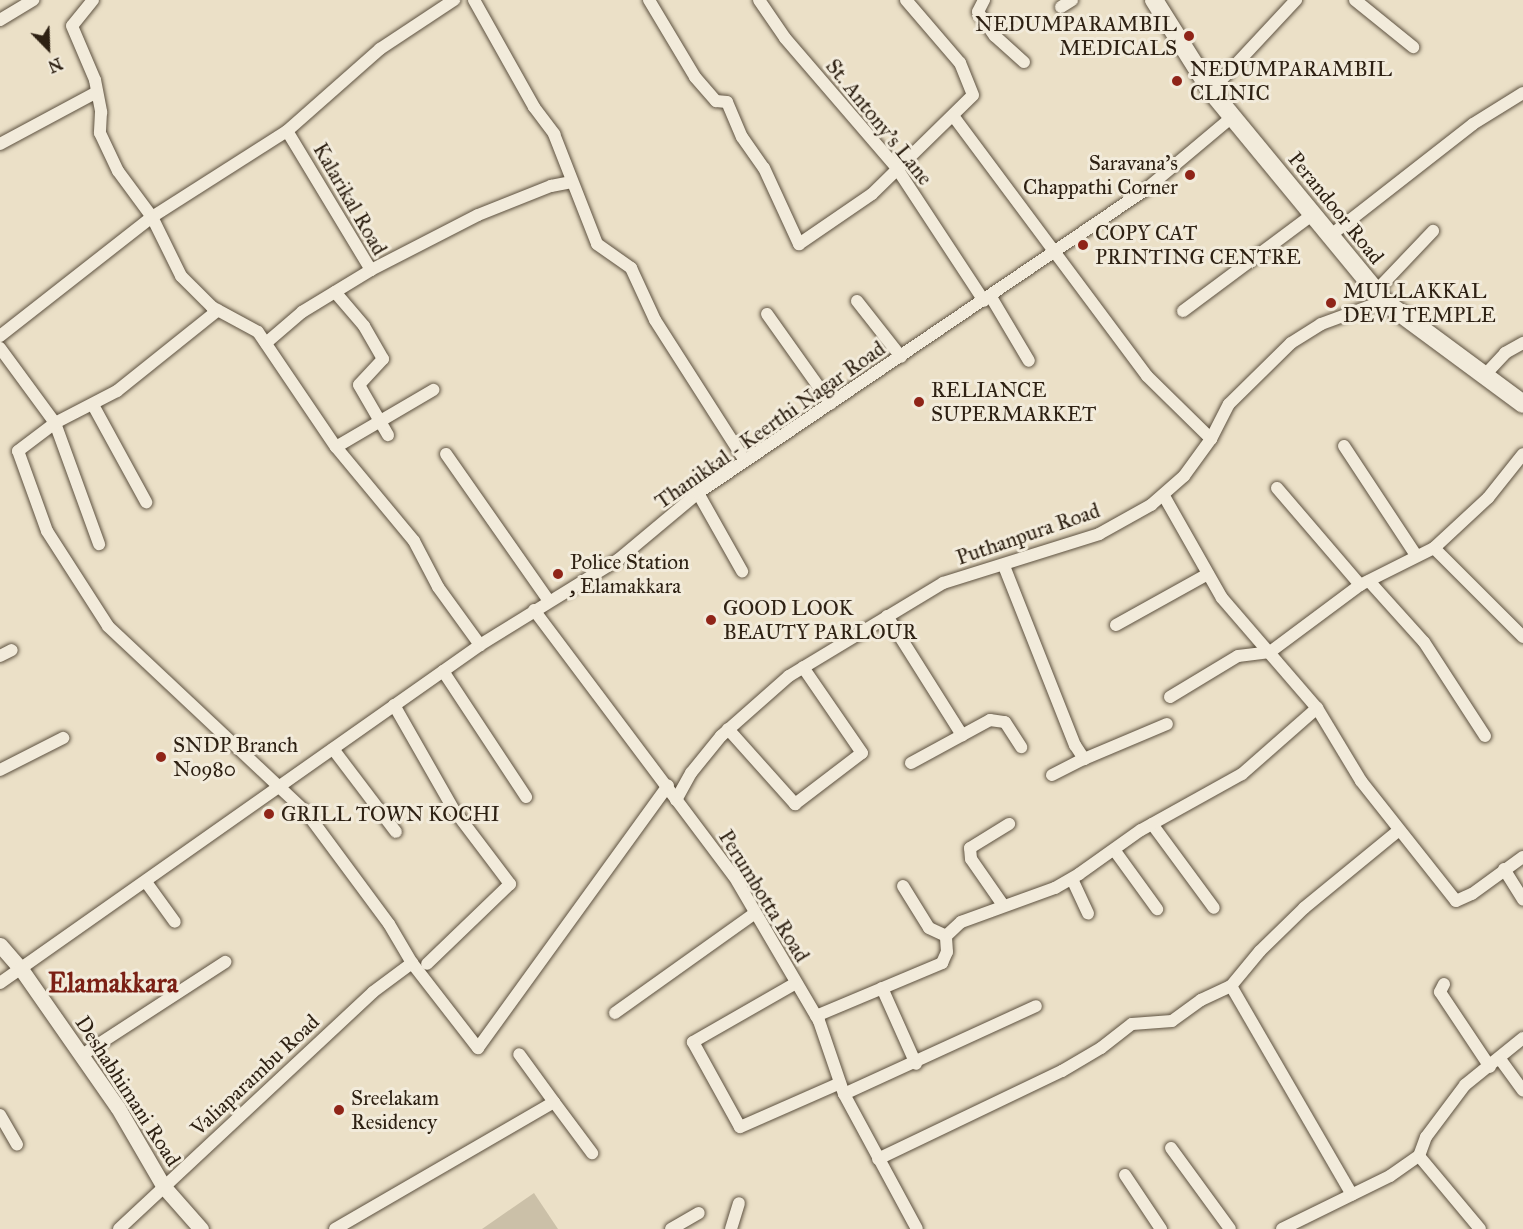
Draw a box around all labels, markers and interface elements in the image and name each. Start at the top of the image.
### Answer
place label: NEDUMPARAMBIL MEDICALS [975,11,1177,61]
north arrow [18,18,78,78]
marker: NEDUMPARAMBIL MEDICALS [1182,29,1196,43]
text: N [45,54,65,76]
street label: St. Antony's Lane [820,54,938,190]
place label: NEDUMPARAMBIL CLINIC [1190,56,1392,106]
marker: NEDUMPARAMBIL CLINIC [1168,72,1186,90]
street label: Kalarikal Road [308,138,392,260]
street label: Perandoor Road [1283,147,1389,269]
place label: Saravana's Chappathi Corner [1023,150,1178,200]
marker: Saravana's Chappathi Corner [1183,168,1197,182]
place label: COPY CAT PRINTING CENTRE [1095,220,1301,270]
marker: COPY CAT PRINTING CENTRE [1076,238,1090,252]
place label: MULLAKKAL DEVI TEMPLE [1343,278,1496,328]
marker: MULLAKKAL DEVI TEMPLE [1324,296,1338,310]
street label: Thanikkal - Keerthi Nagar Road [650,336,890,514]
place label: RELIANCE SUPERMARKET [931,377,1096,427]
marker: RELIANCE SUPERMARKET [912,395,926,409]
street label: Puthanpura Road [953,498,1103,570]
place label: Police Station , Elamakkara [570,549,689,599]
marker: Police Station , Elamakkara [551,567,565,581]
place label: GOOD LOOK BEAUTY PARLOUR [723,595,917,645]
marker: GOOD LOOK BEAUTY PARLOUR [704,613,718,627]
place label: SNDP Branch No980 [173,732,298,782]
marker: SNDP Branch No980 [154,750,168,764]
place label: GRILL TOWN KOCHI [281,801,500,827]
marker: GRILL TOWN KOCHI [262,807,276,821]
street label: Perumbotta Road [713,825,815,967]
district label: Elamakkara [48,967,178,999]
street label: Valiaparambu Road [186,1009,324,1141]
street label: Deshabhimani Road [70,1011,186,1171]
place label: Sreelakam Residency [351,1085,439,1135]
marker: Sreelakam Residency [332,1103,346,1117]

